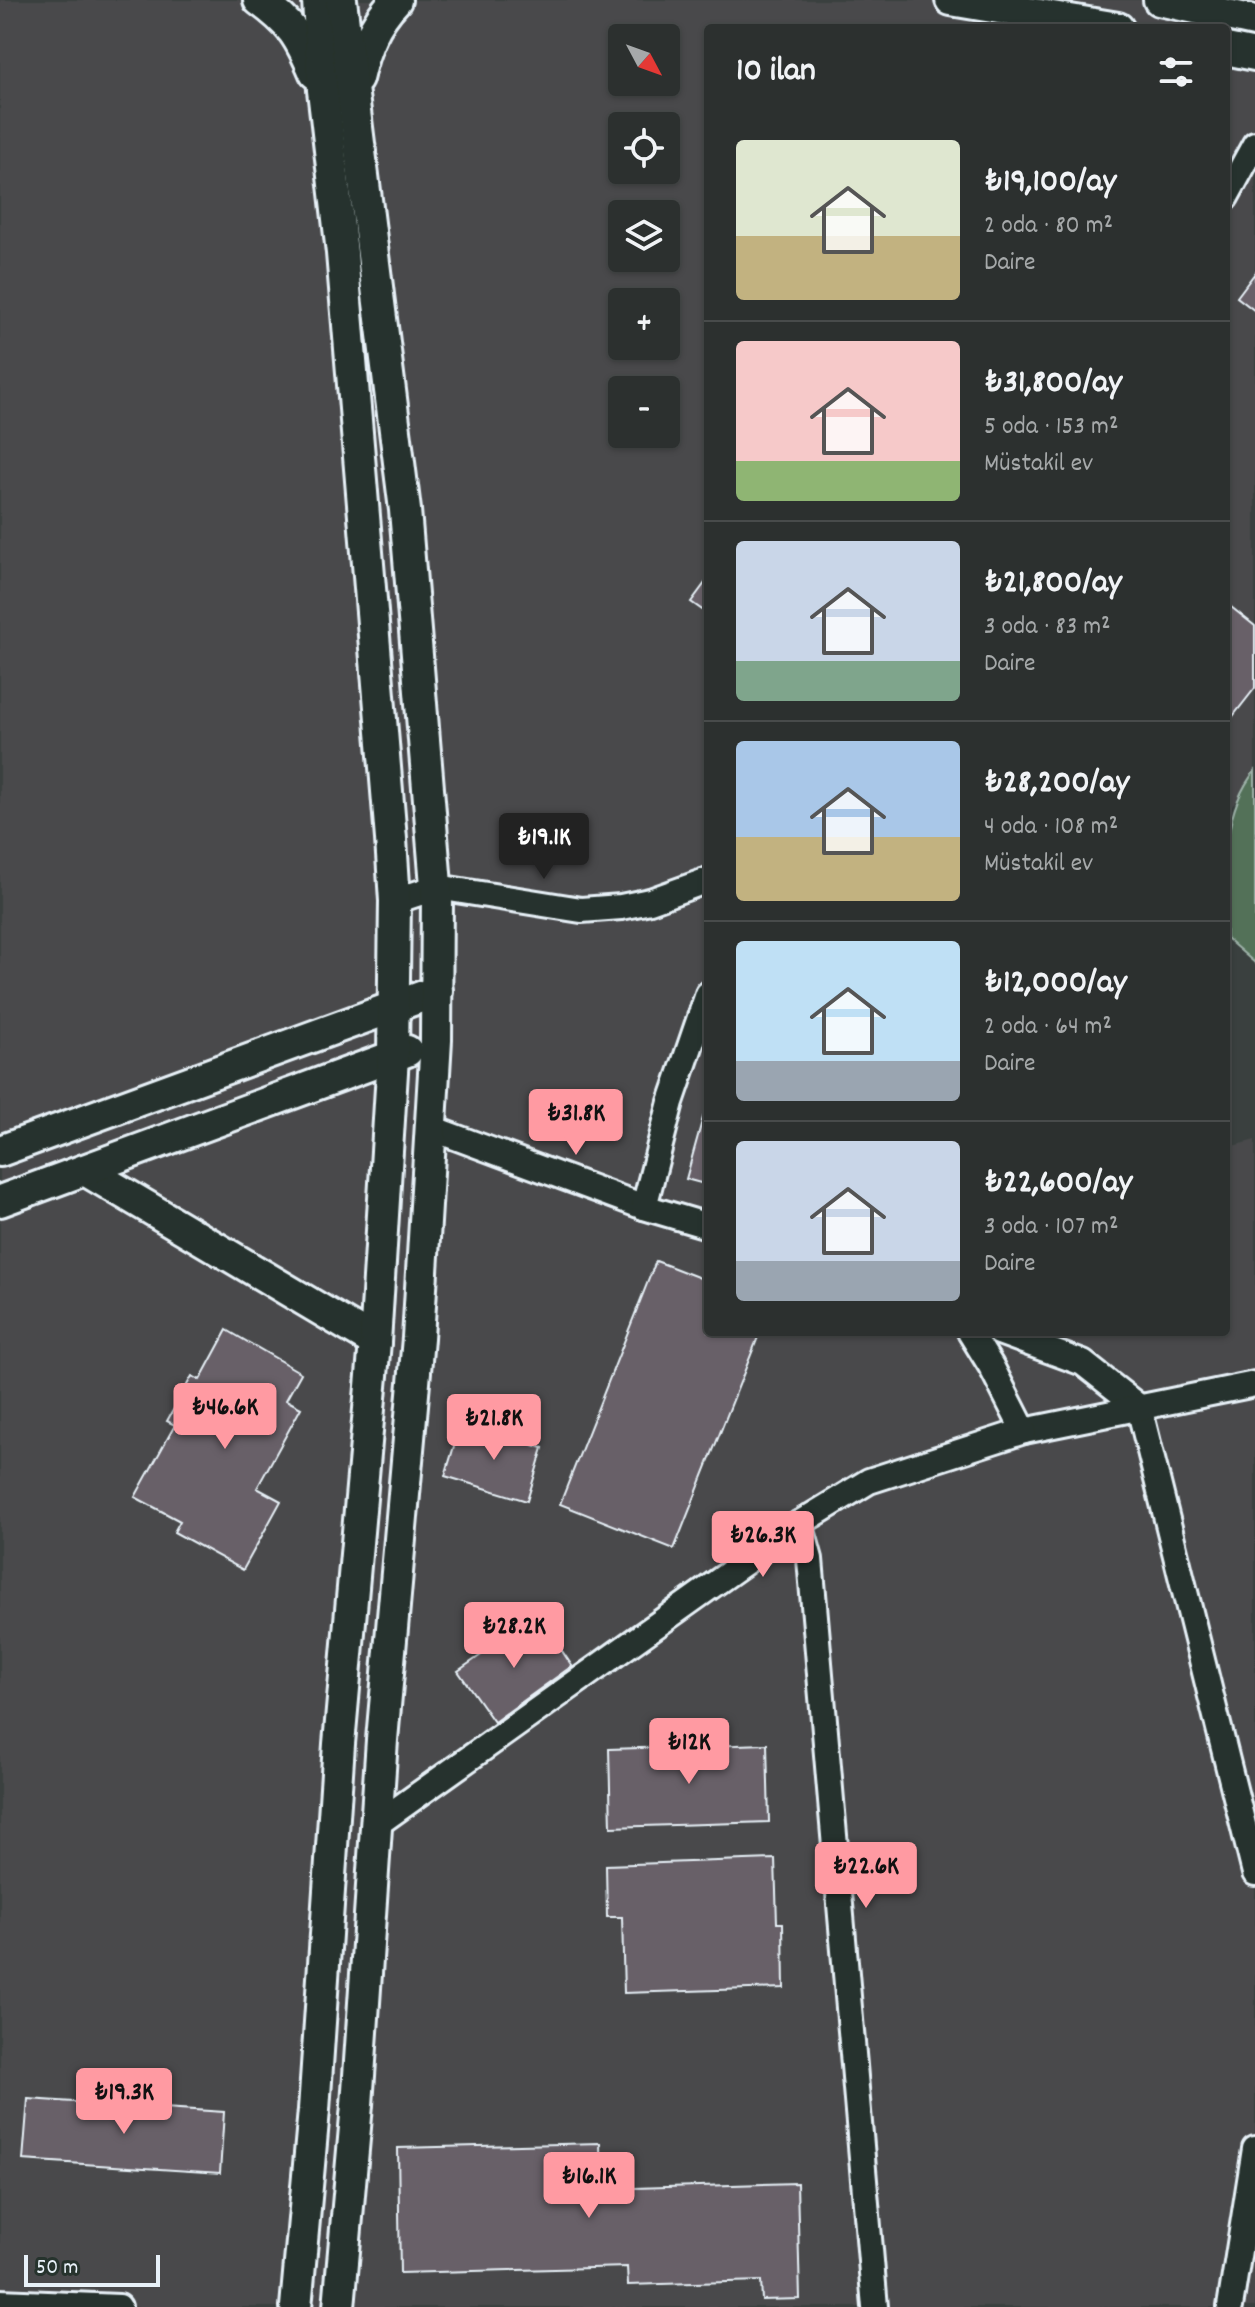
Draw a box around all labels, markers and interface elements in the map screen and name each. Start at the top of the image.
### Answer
north arrow [608,24,680,96]
map controls [608,24,680,448]
text: 10 ilan [736,48,816,97]
icon: filters [1154,50,1198,94]
button: locate [608,112,680,184]
text: ₺19,100/ay [984,159,1116,208]
icon: home [800,172,896,268]
button: layers [608,200,680,272]
text: 2 oda · 80 m² [984,208,1113,245]
text: Daire [984,245,1035,282]
button: + [608,288,680,360]
text: ₺31,800/ay [984,360,1122,409]
icon: home [800,373,896,469]
button: − [608,376,680,448]
text: 5 oda · 153 m² [984,409,1118,446]
text: Müstakil ev [984,446,1093,483]
text: ₺21,800/ay [984,560,1122,609]
icon: home [800,573,896,669]
text: 3 oda · 83 m² [984,609,1111,646]
text: Daire [984,646,1035,683]
text: ₺28,200/ay [984,760,1129,809]
icon: home [800,773,896,869]
text: 4 oda · 108 m² [984,809,1118,846]
pin: ₺19.1K [479,813,609,881]
text: ₺19.1K [517,820,571,857]
text: Müstakil ev [984,846,1093,883]
text: ₺12,000/ay [984,960,1127,1009]
icon: home [800,973,896,1069]
text: 2 oda · 64 m² [984,1009,1112,1046]
text: Daire [984,1046,1035,1083]
pin: ₺31.8K [511,1089,641,1157]
text: ₺31.8K [547,1096,605,1133]
text: ₺22,600/ay [984,1160,1132,1209]
icon: home [800,1173,896,1269]
text: 3 oda · 107 m² [984,1209,1118,1246]
text: Daire [984,1246,1035,1283]
pin: ₺46.6K [160,1383,290,1451]
text: ₺46.6K [191,1390,259,1427]
pin: ₺21.8K [429,1394,559,1462]
text: ₺21.8K [465,1401,523,1438]
pin: ₺26.3K [698,1511,828,1579]
text: ₺26.3K [730,1518,796,1555]
pin: ₺28.2K [449,1602,579,1670]
text: ₺28.2K [482,1609,546,1646]
pin: ₺12K [642,1718,736,1786]
text: ₺12K [667,1725,711,1762]
pin: ₺22.6K [801,1842,931,1910]
text: ₺22.6K [833,1849,899,1886]
pin: ₺19.3K [59,2068,189,2136]
text: ₺19.3K [94,2075,154,2112]
pin: ₺16.1K [524,2152,654,2220]
text: ₺16.1K [562,2159,616,2196]
scale bar [24,2251,160,2287]
text: 50 m [36,2253,78,2284]

